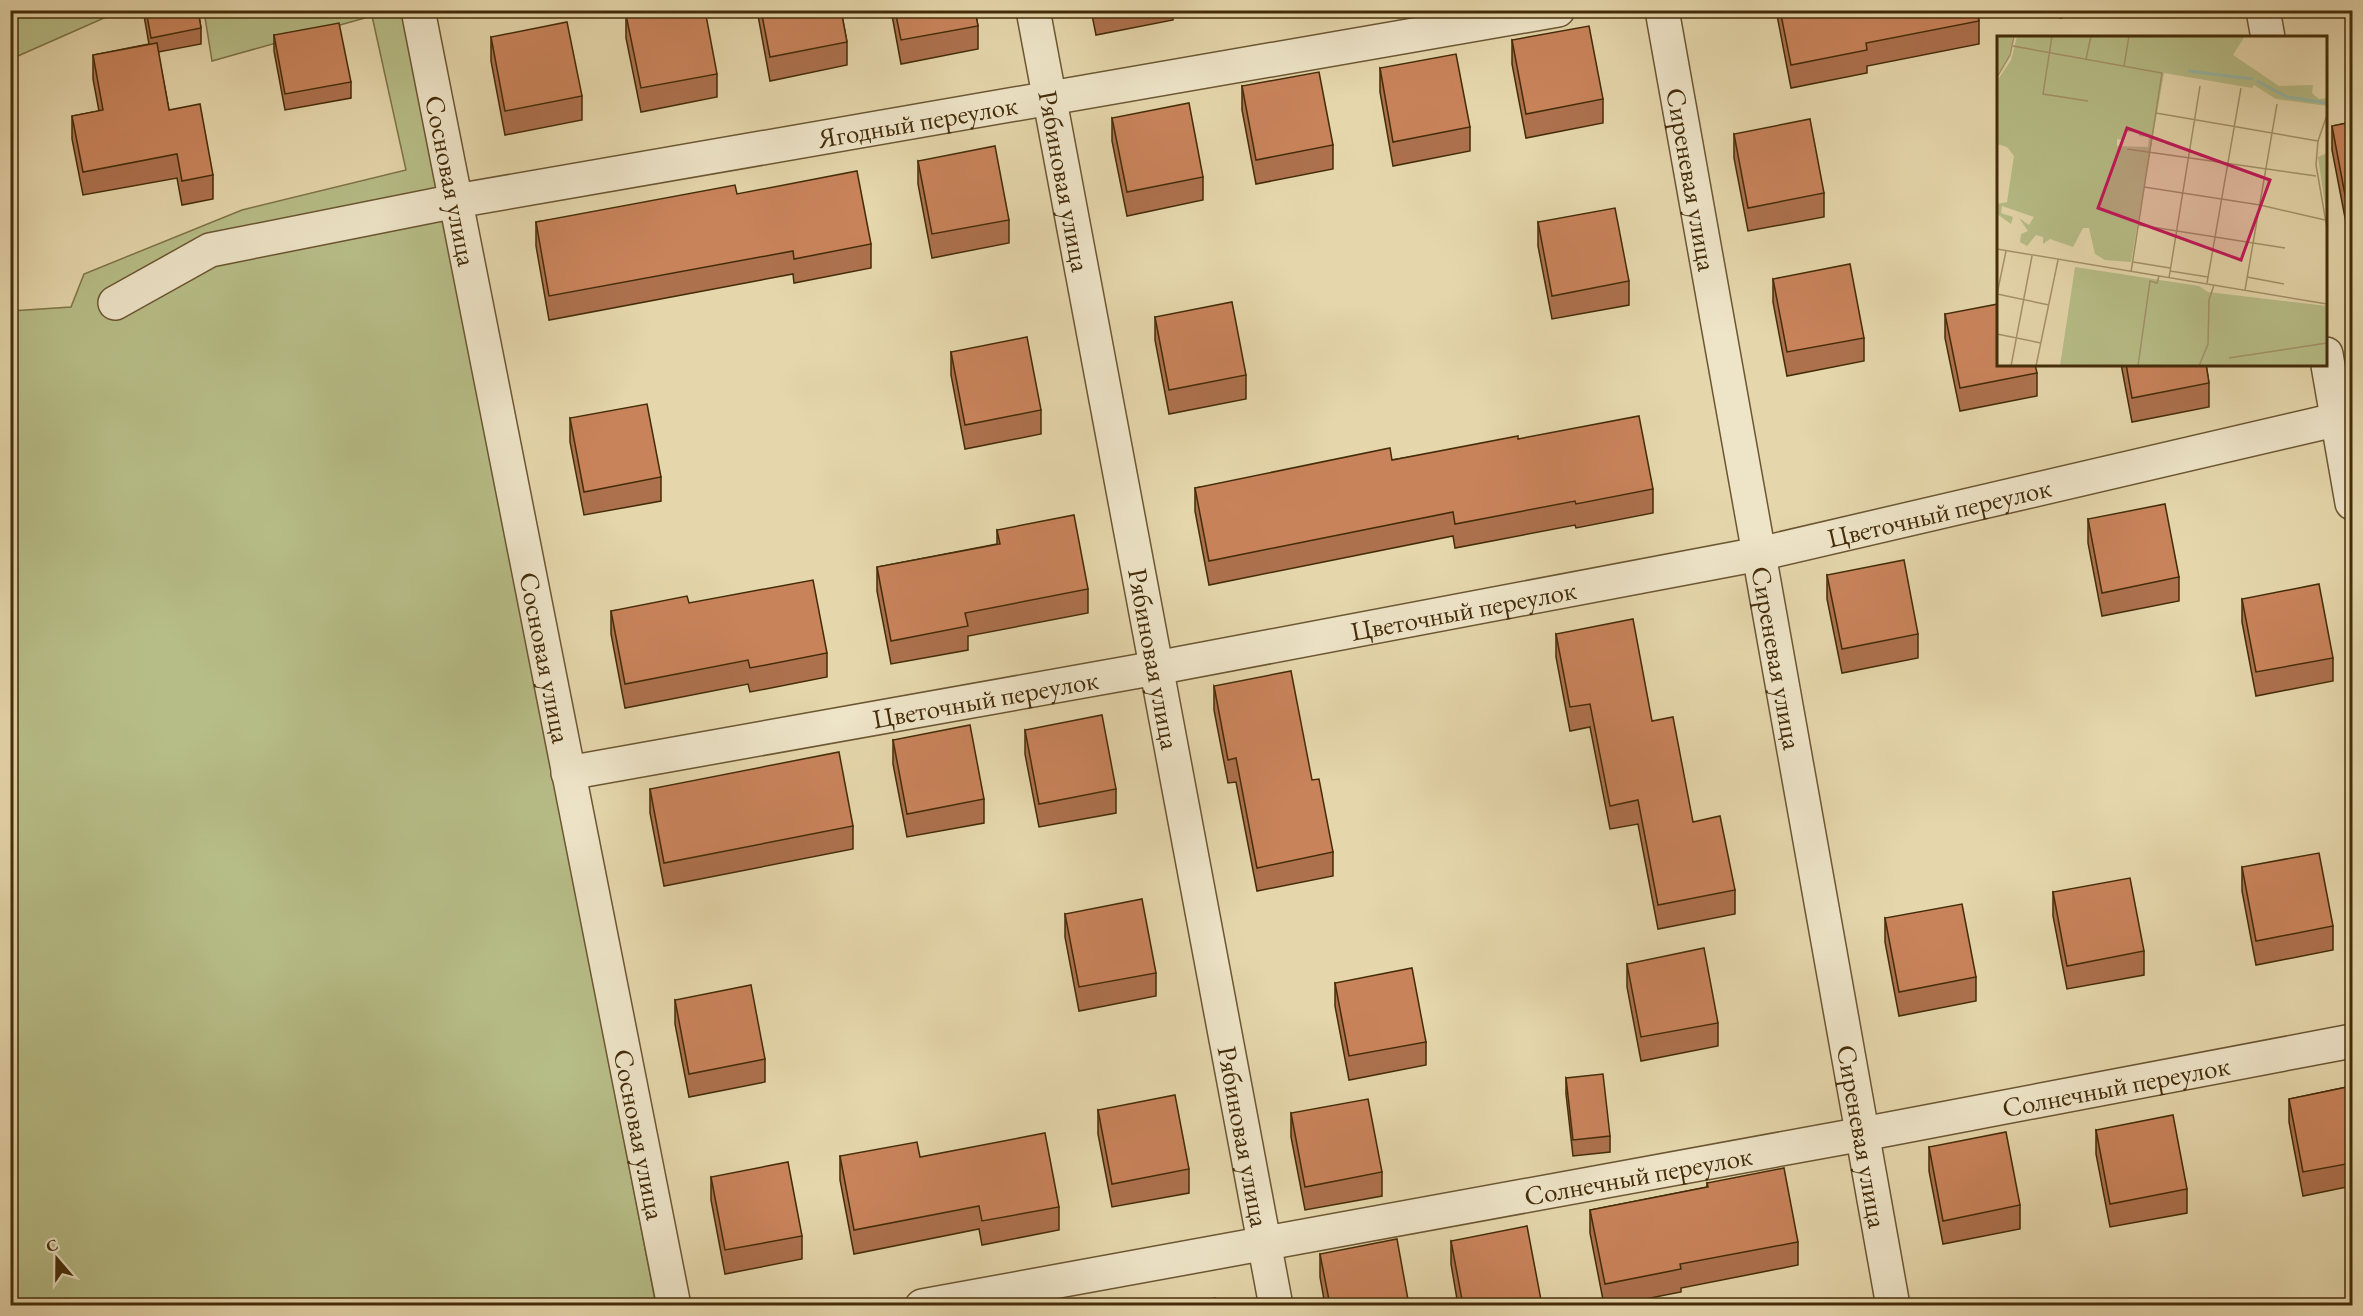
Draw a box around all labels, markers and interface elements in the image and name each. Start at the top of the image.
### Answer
inset map [1997,36,2327,366]
street label: Сиреневая улица [1659,85,1726,274]
street label: Ягодный переулок [814,87,1020,156]
street label: Рябиновая улица [1031,88,1099,275]
street label: Сосновая улица [418,92,486,269]
street label: Цветочный переулок [1824,469,2055,555]
street label: Сиреневая улица [1744,563,1811,752]
street label: Рябиновая улица [1121,565,1189,752]
street label: Сосновая улица [512,569,580,746]
street label: Цветочный переулок [1348,571,1579,648]
street label: Цветочный переулок [870,661,1101,736]
street label: Сиреневая улица [1829,1042,1896,1231]
street label: Рябиновая улица [1210,1043,1278,1230]
street label: Сосновая улица [606,1046,674,1223]
street label: Солнечный переулок [1999,1047,2233,1125]
street label: Солнечный переулок [1521,1137,1755,1213]
north arrow [27,1229,87,1289]
text: С [43,1234,61,1257]

